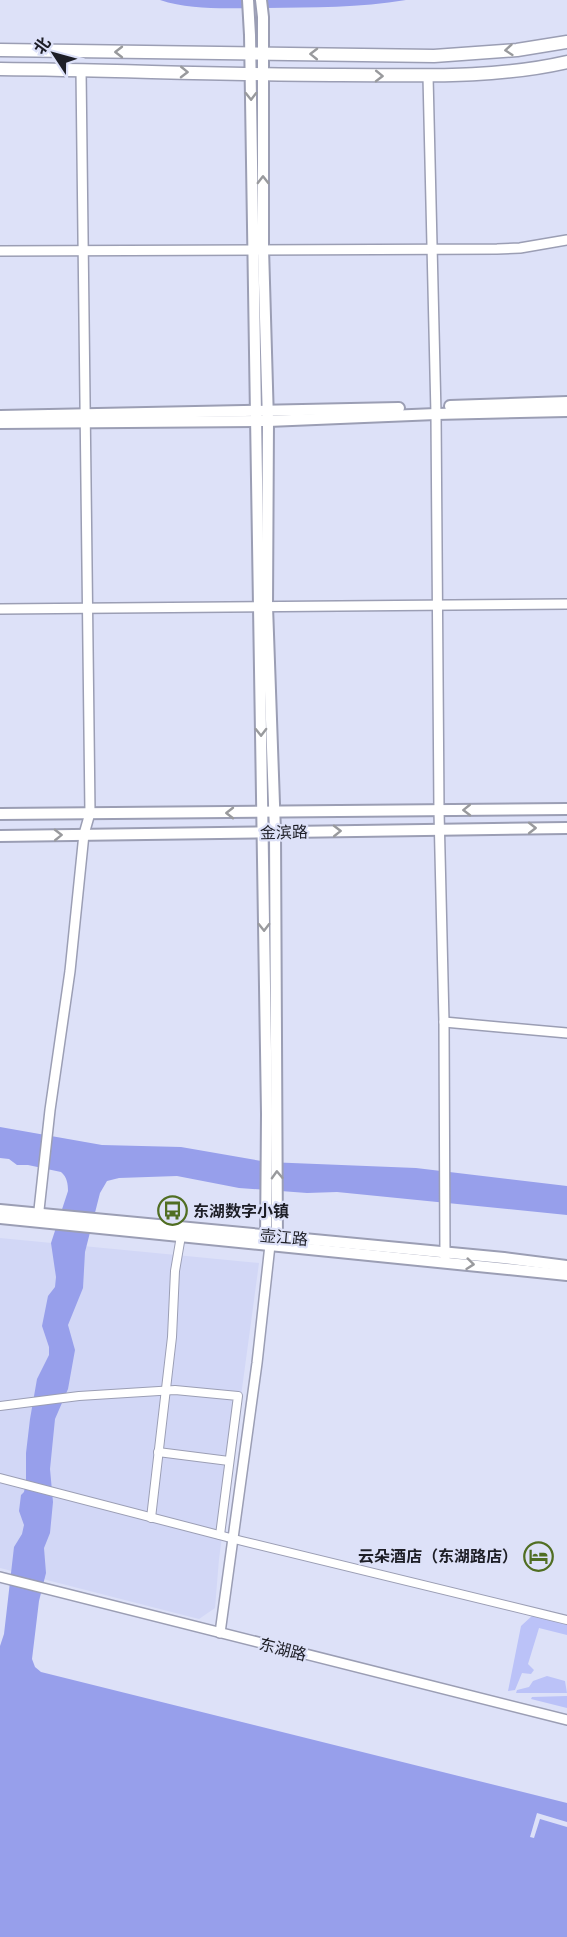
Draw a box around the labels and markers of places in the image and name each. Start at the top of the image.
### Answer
bus stop icon: 东湖数字小镇 [156,1195,188,1227]
place label: 东湖数字小镇 [193,1202,289,1221]
hotel icon: 云朵酒店（东湖路店） [523,1540,555,1572]
place label: 云朵酒店（东湖路店） [358,1547,518,1566]

